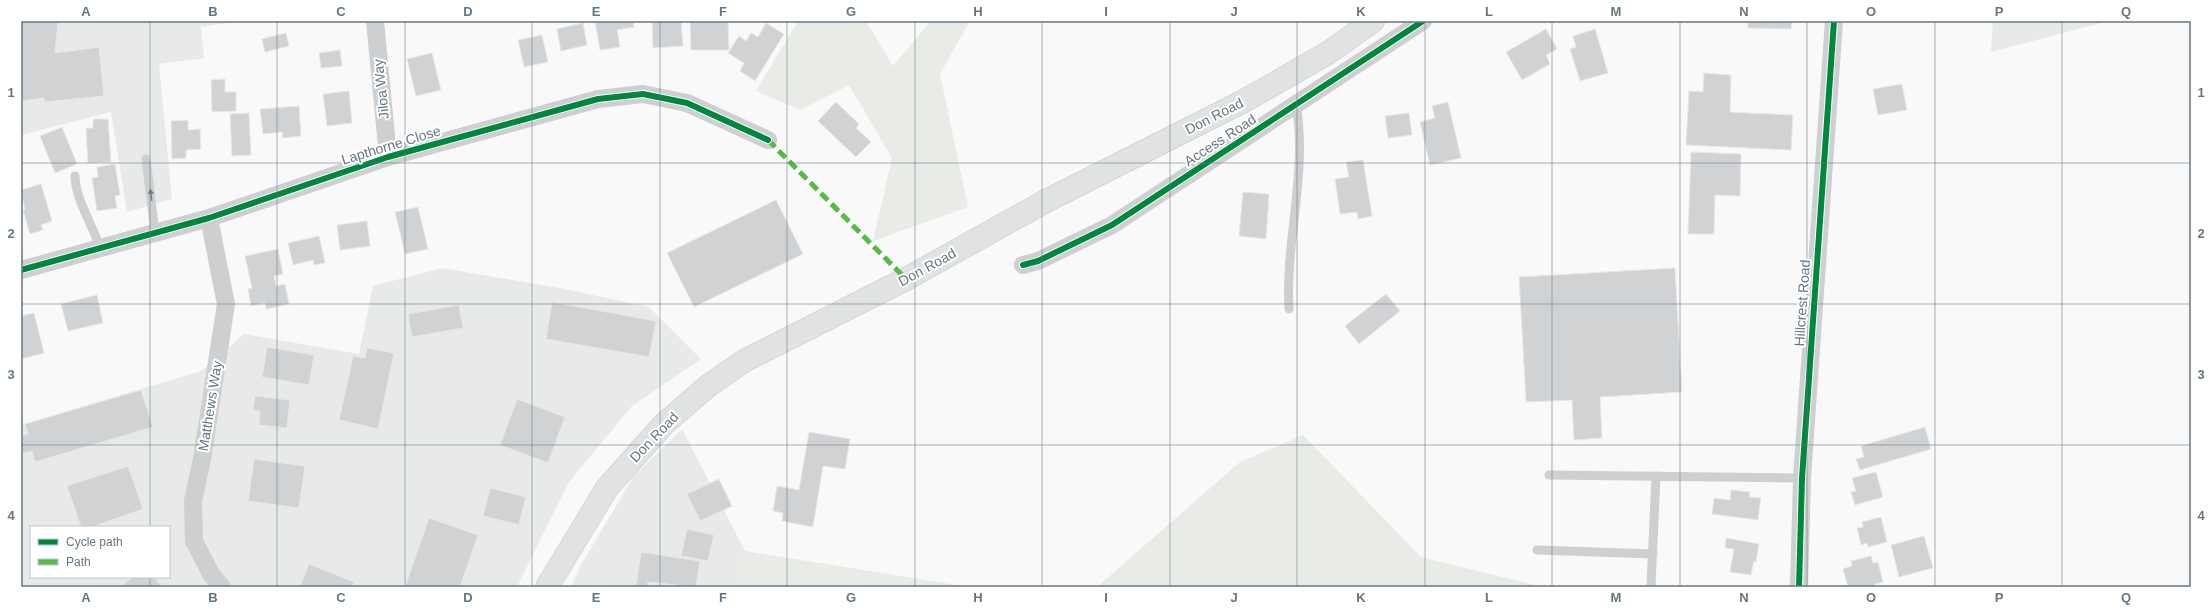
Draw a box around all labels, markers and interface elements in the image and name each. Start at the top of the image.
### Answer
text: A [81,4,91,19]
text: B [208,4,218,19]
text: C [336,4,346,19]
text: D [463,4,473,19]
text: E [592,4,601,19]
text: F [719,4,727,19]
text: G [846,4,856,19]
text: H [973,4,983,19]
text: I [1104,4,1108,19]
text: J [1230,4,1238,19]
text: K [1356,4,1366,19]
text: L [1485,4,1493,19]
text: M [1611,4,1621,19]
text: N [1739,4,1749,19]
text: O [1866,4,1876,19]
text: P [1995,4,2004,19]
text: Q [2121,4,2131,19]
street label: Jiloa Way [370,58,392,120]
text: 1 [7,85,15,100]
text: 1 [2197,85,2205,100]
street label: Don Road [1182,95,1246,137]
street label: Access Road [1181,111,1259,169]
street label: Lapthorne Close [340,122,443,168]
one-way arrow [148,189,154,201]
text: 2 [7,226,15,241]
text: 2 [2197,226,2205,241]
street label: Don Road [896,245,958,289]
street label: Hillcrest Road [1791,259,1813,347]
street label: Matthews Way [195,360,225,452]
text: 3 [7,367,15,382]
text: 3 [2197,367,2205,382]
street label: Don Road [626,409,682,465]
text: 4 [7,508,15,523]
text: 4 [2197,508,2205,523]
legend [30,526,170,578]
text: Cycle path [66,535,123,549]
text: Path [66,555,91,569]
text: A [81,590,91,605]
text: B [208,590,218,605]
text: C [336,590,346,605]
text: D [463,590,473,605]
text: E [592,590,601,605]
text: F [719,590,727,605]
text: G [846,590,856,605]
text: H [973,590,983,605]
text: I [1104,590,1108,605]
text: J [1230,590,1238,605]
text: K [1356,590,1366,605]
text: L [1485,590,1493,605]
text: M [1611,590,1621,605]
text: N [1739,590,1749,605]
text: O [1866,590,1876,605]
text: P [1995,590,2004,605]
text: Q [2121,590,2131,605]

